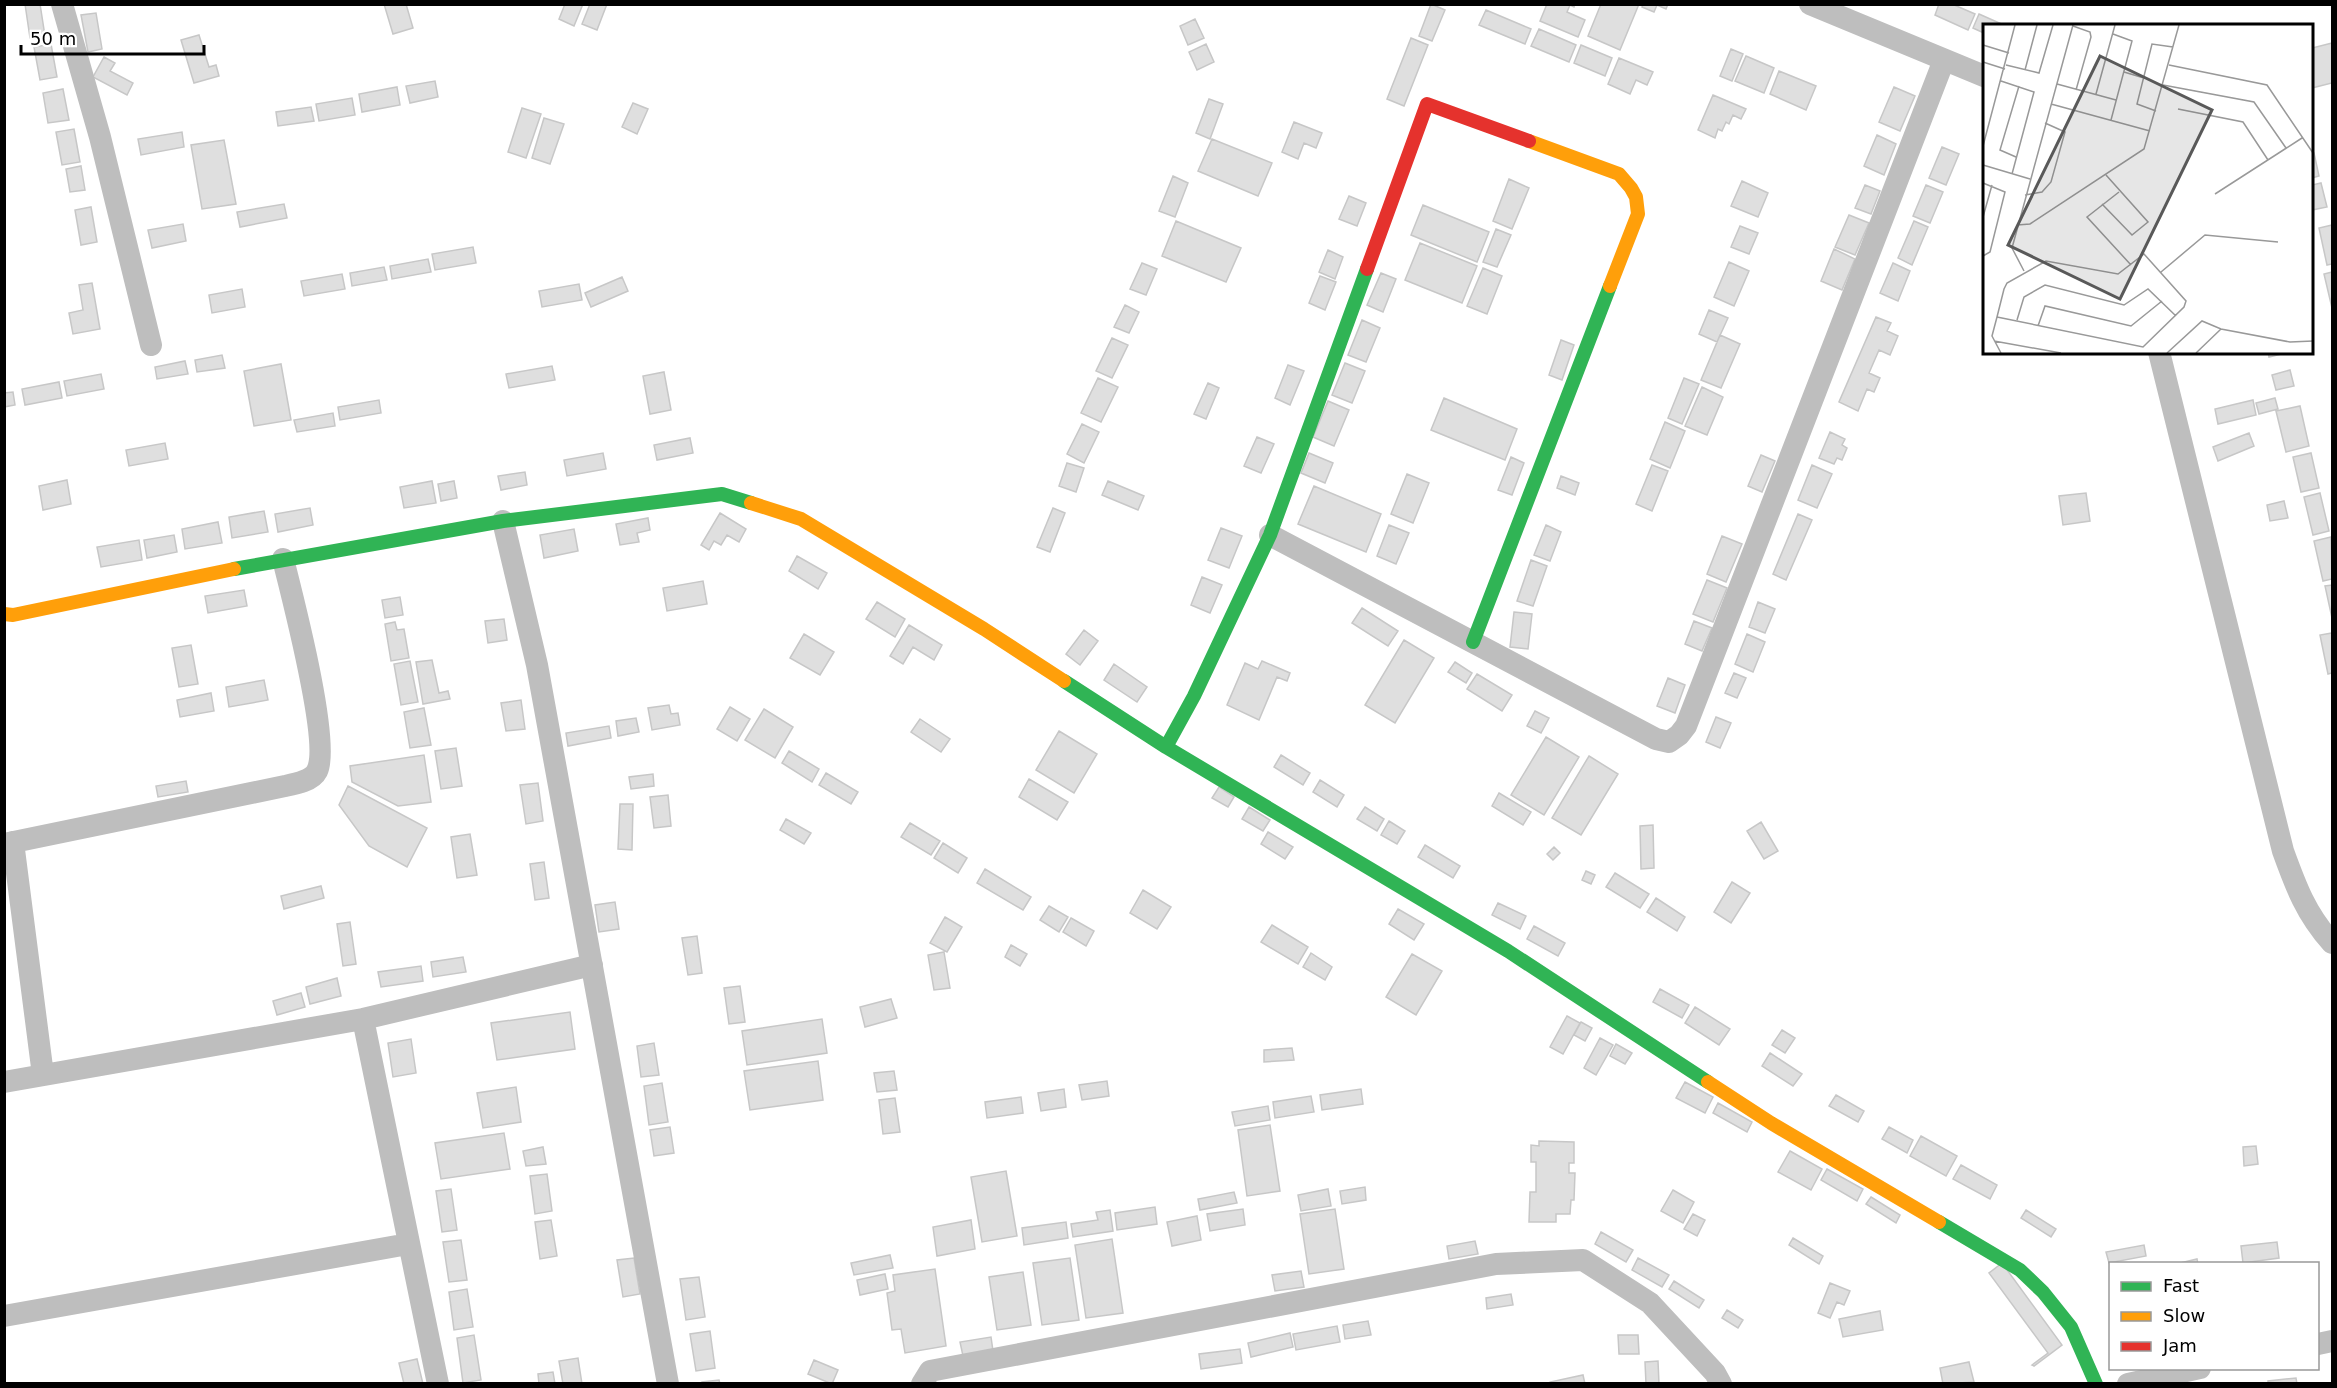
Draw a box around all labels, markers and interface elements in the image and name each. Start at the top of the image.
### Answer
scale bar [21,18,204,56]
inset map [1983,24,2313,354]
text: 50 m [30,28,76,49]
legend [2109,1262,2319,1370]
text: Fast [2163,1275,2199,1296]
text: Slow [2163,1305,2205,1326]
text: Jam [2162,1335,2197,1356]

